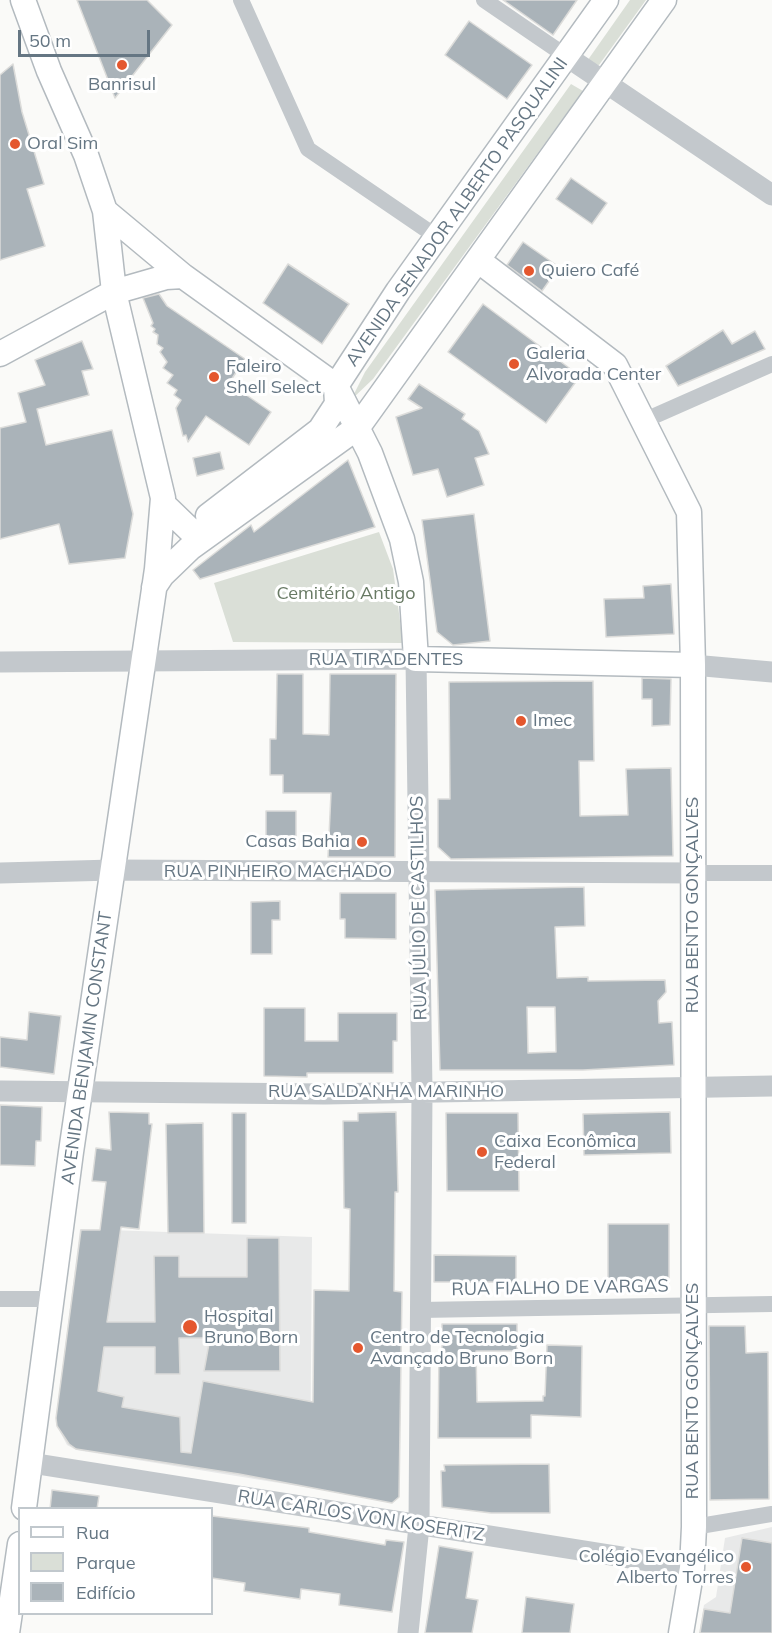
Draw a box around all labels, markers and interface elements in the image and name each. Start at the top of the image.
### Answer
scale bar [21,18,153,56]
text: 50 m [29,29,71,52]
street label: AVENIDA SENADOR ALBERTO PASQUALINI [342,54,572,370]
marker: Banrisul [115,58,129,72]
place label: Banrisul [88,74,156,96]
place label: Oral Sim [27,133,98,155]
marker: Oral Sim [8,137,22,151]
place label: Quiero Café [541,260,639,282]
marker: Quiero Café [522,264,536,278]
place label: Galeria Alvorada Center [526,343,661,386]
place label: Faleiro Shell Select [226,356,321,398]
marker: Galeria Alvorada Center [507,357,521,371]
marker: Faleiro Shell Select [207,370,221,384]
park label: Cemitério Antigo [277,583,415,605]
street label: RUA TIRADENTES [309,649,463,671]
place label: Imec [533,710,572,732]
marker: Imec [514,714,528,728]
street label: RUA JÚLIO DE CASTILHOS [406,796,432,1020]
street label: RUA BENTO GONÇALVES [682,797,704,1013]
place label: Casas Bahia [245,831,350,853]
marker: Casas Bahia [355,835,369,849]
street label: RUA PINHEIRO MACHADO [164,861,392,883]
street label: AVENIDA BENJAMIN CONSTANT [57,910,117,1186]
street label: RUA SALDANHA MARINHO [268,1081,504,1103]
place label: Caixa Econômica Federal [494,1131,636,1174]
marker: Caixa Econômica Federal [475,1145,489,1159]
street label: RUA FIALHO DE VARGAS [451,1275,669,1301]
street label: RUA BENTO GONÇALVES [682,1283,704,1499]
place label: Hospital Bruno Born [204,1306,298,1348]
marker: Hospital Bruno Born [181,1318,199,1336]
place label: Centro de Tecnologia Avançado Bruno Born [370,1327,553,1370]
marker: Centro de Tecnologia Avançado Bruno Born [351,1341,365,1355]
street label: RUA CARLOS VON KOSERITZ [236,1486,486,1546]
legend [18,1507,213,1615]
text: Rua [76,1521,110,1544]
place label: Colégio Evangélico Alberto Torres [578,1546,734,1588]
text: Parque [76,1551,135,1574]
marker: Colégio Evangélico Alberto Torres [739,1560,753,1574]
text: Edifício [76,1581,135,1604]

